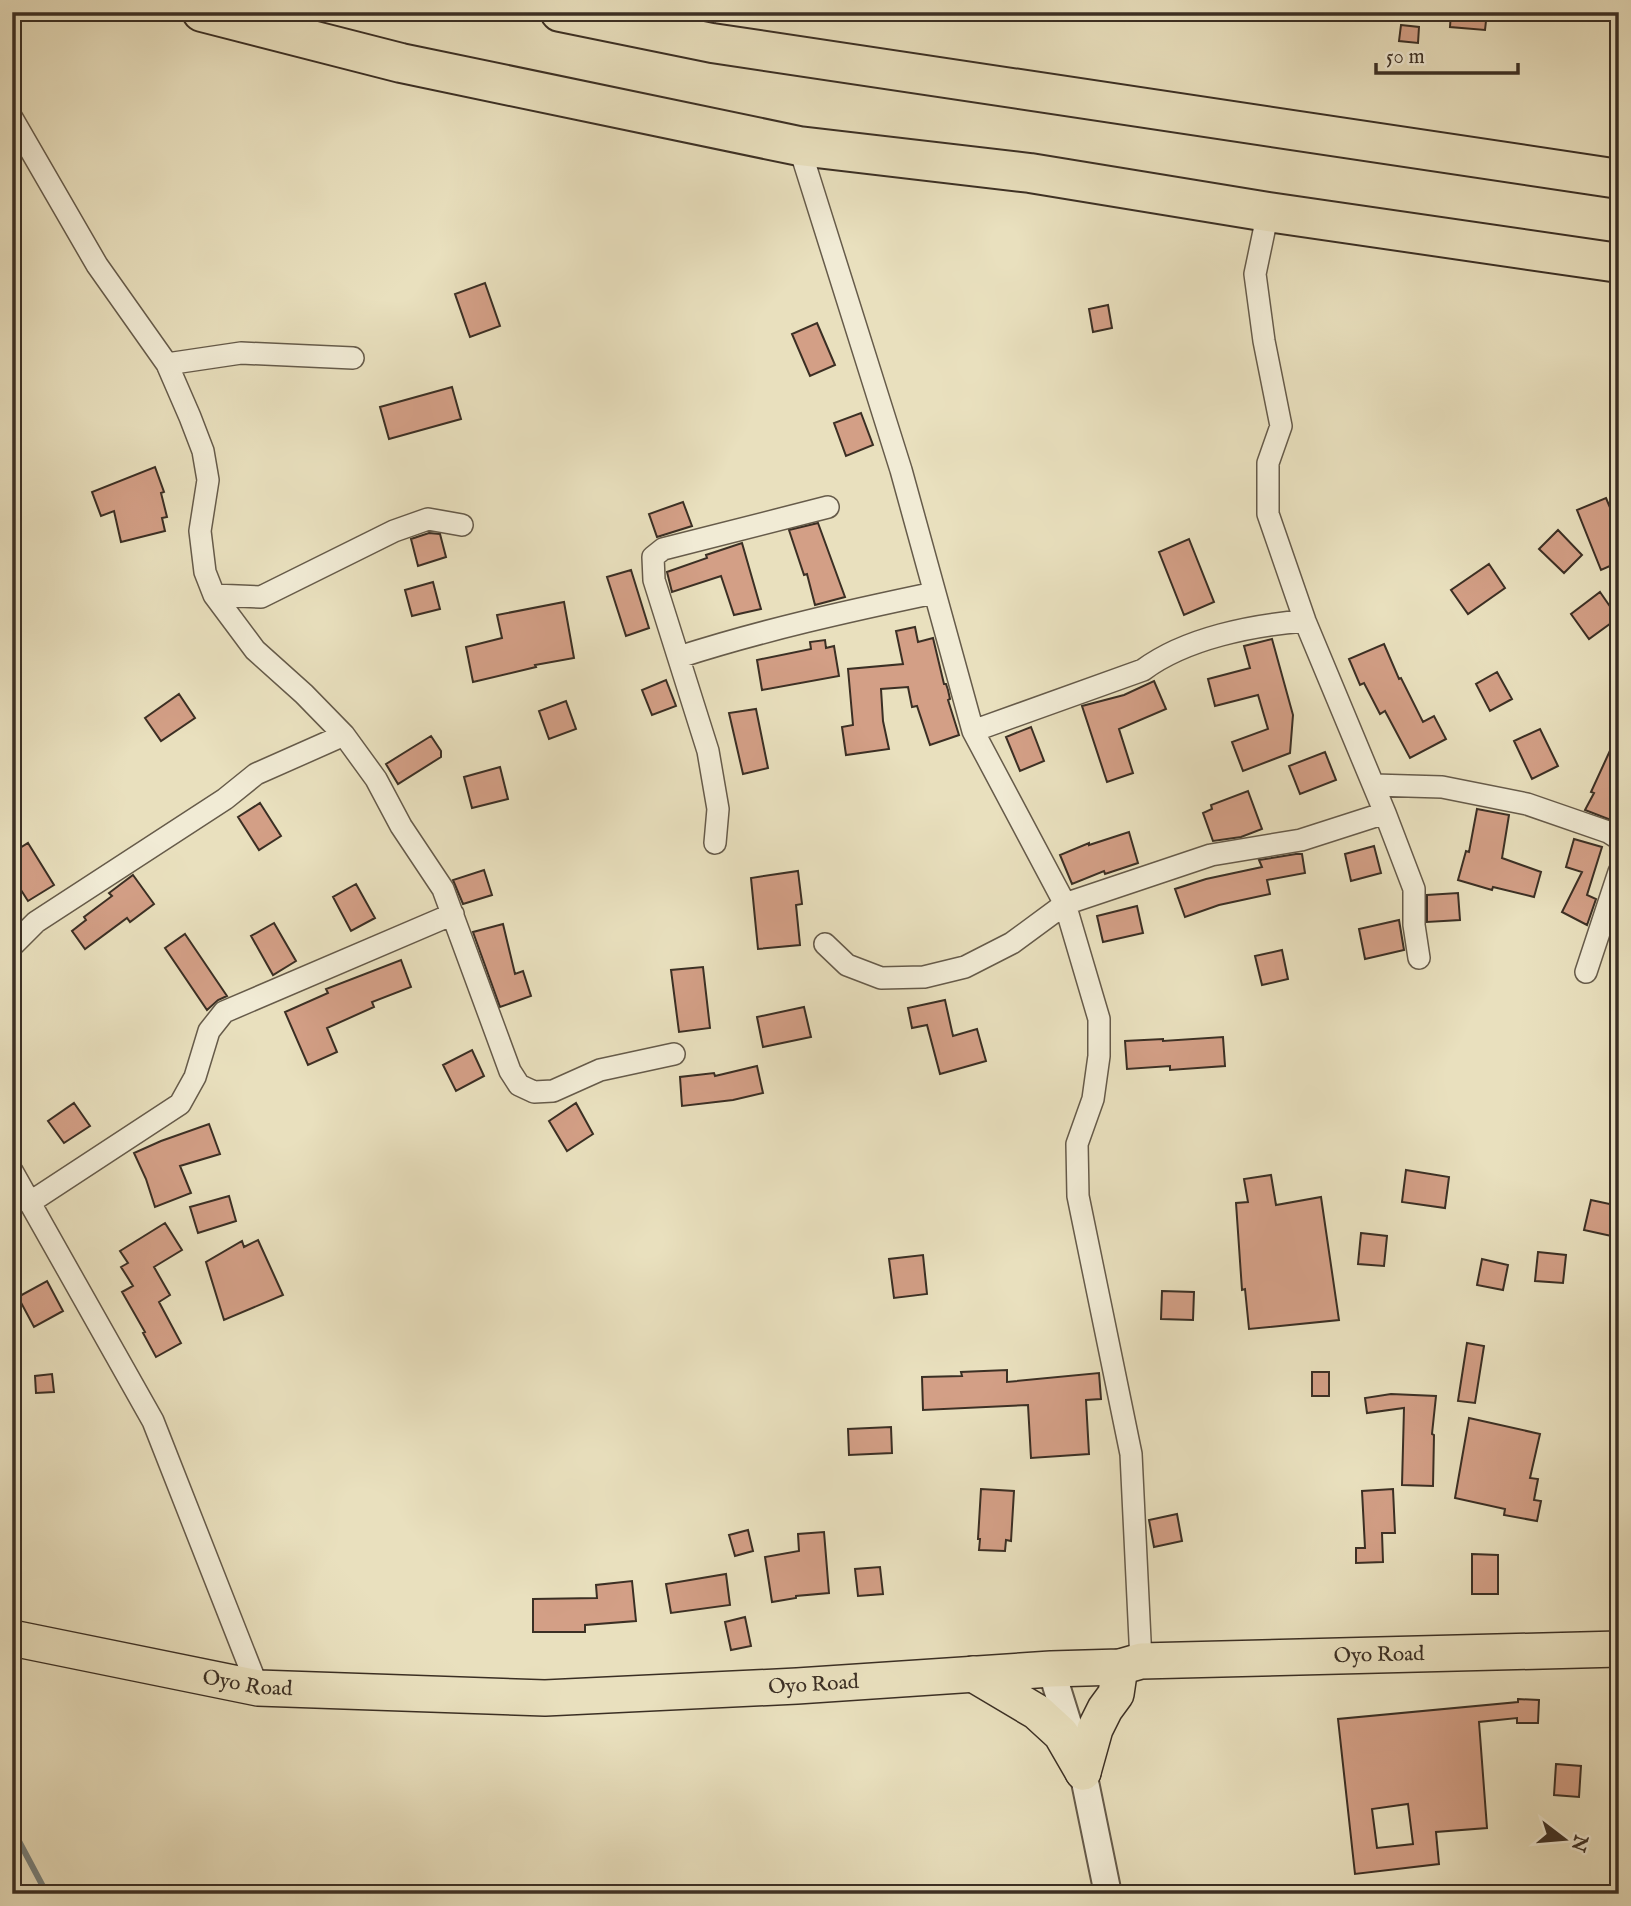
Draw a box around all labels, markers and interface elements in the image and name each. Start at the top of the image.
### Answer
scale bar [1376,32,1517,76]
text: 50 m [1386,44,1425,71]
street label: Oyo Road [1333,1640,1425,1670]
street label: Oyo Road [200,1664,294,1703]
street label: Oyo Road [768,1668,860,1701]
north arrow [1530,1804,1600,1874]
text: N [1564,1831,1592,1855]

